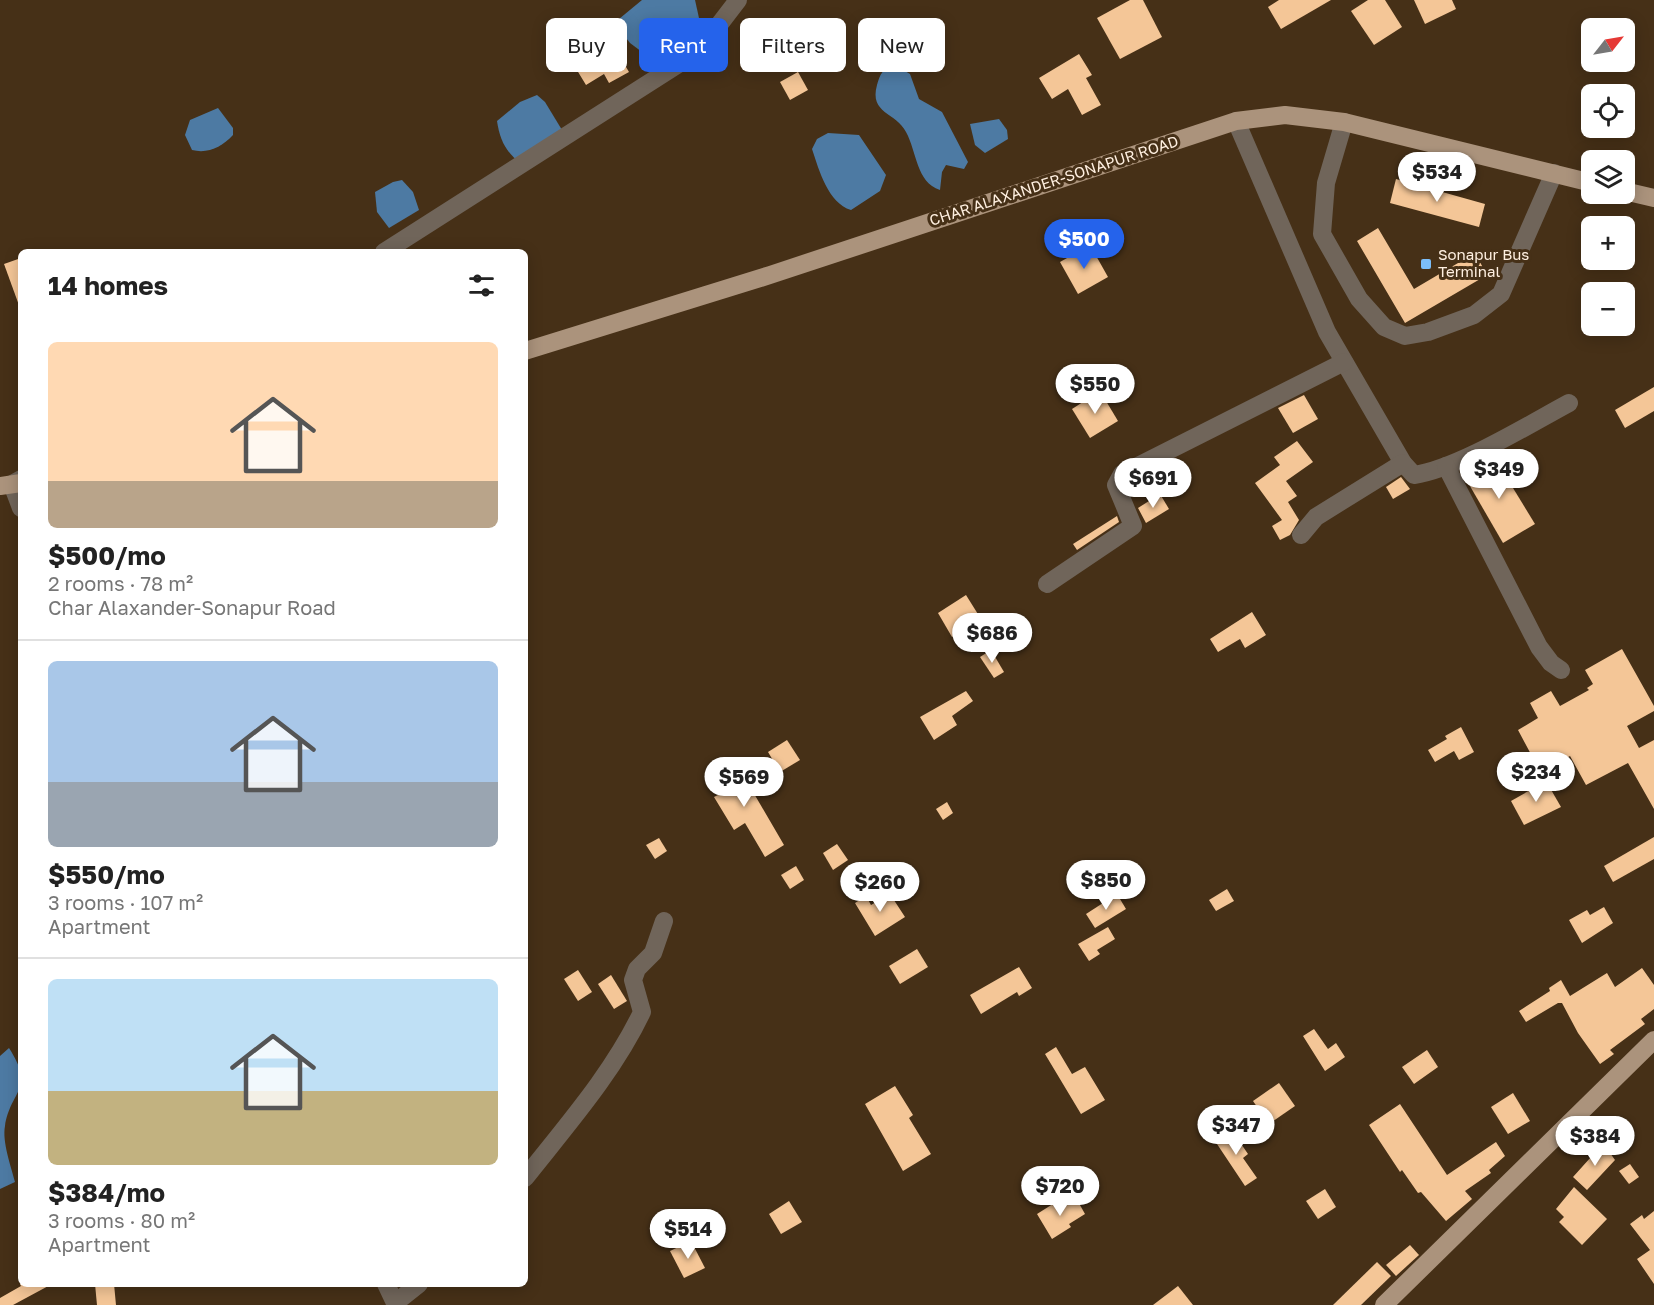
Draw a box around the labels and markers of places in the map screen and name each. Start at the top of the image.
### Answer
pin: $534 [1401,152,1473,203]
pin: $500 [1048,219,1120,270]
place label: Sonapur Bus Terminal [1438,245,1529,280]
marker: Sonapur Bus Terminal [1419,257,1433,271]
pin: $550 [1059,364,1131,415]
pin: $349 [1463,449,1535,500]
pin: $691 [1117,458,1189,509]
pin: $686 [956,613,1028,664]
pin: $234 [1500,752,1572,803]
pin: $569 [708,757,780,808]
pin: $850 [1070,860,1142,911]
pin: $260 [844,862,916,913]
pin: $347 [1200,1105,1272,1156]
pin: $384 [1559,1116,1631,1167]
pin: $720 [1024,1166,1096,1217]
pin: $514 [652,1209,724,1260]

